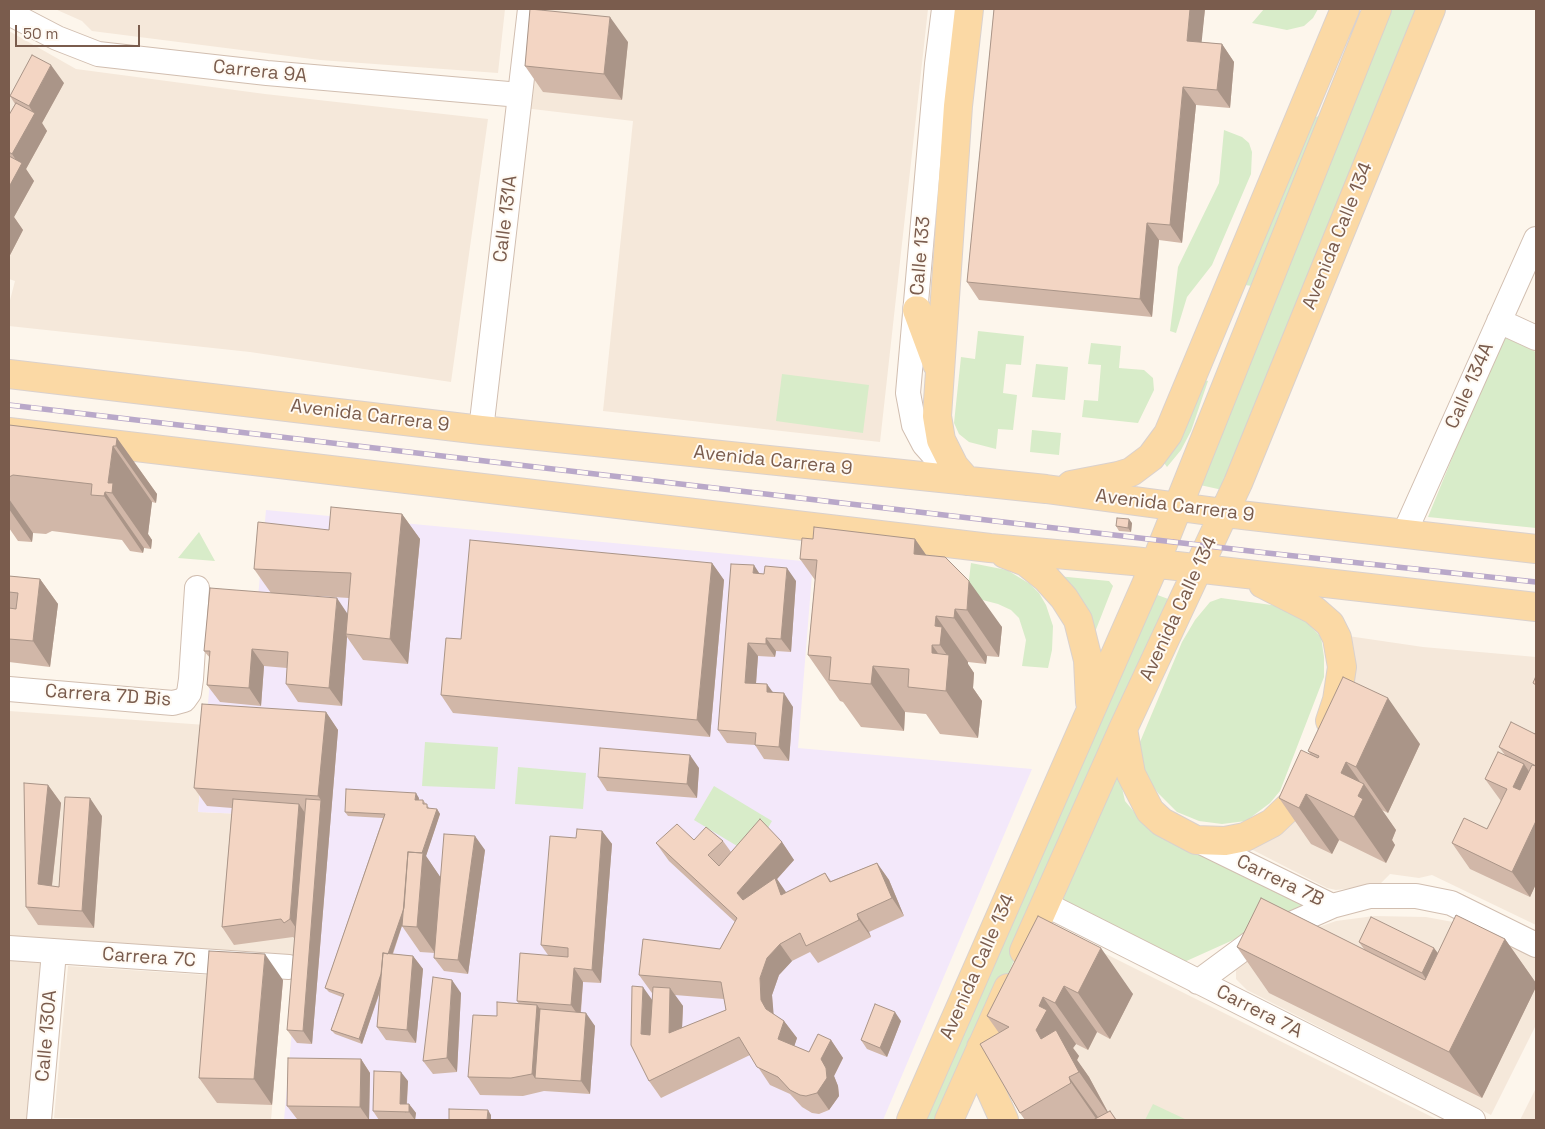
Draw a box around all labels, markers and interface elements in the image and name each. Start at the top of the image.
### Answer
scale bar [18,15,142,47]
text: 50 m [23,24,58,43]
street label: Carrera 9A [212,56,308,88]
street label: Avenida Calle 134 [1298,159,1378,313]
street label: Calle 131A [489,174,523,264]
street label: Calle 133 [906,215,936,297]
street label: Calle 134A [1441,339,1499,433]
street label: Avenida Carrera 9 [289,395,451,437]
street label: Avenida Carrera 9 [692,441,854,481]
street label: Avenida Carrera 9 [1094,485,1256,527]
street label: Avenida Calle 134 [1136,533,1222,685]
street label: Carrera 7D Bis [44,680,172,712]
street label: Carrera 7B [1233,850,1327,912]
street label: Avenida Calle 134 [936,891,1020,1043]
street label: Carrera 7C [101,943,197,973]
street label: Carrera 7A [1212,981,1306,1043]
street label: Calle 130A [32,989,62,1083]

